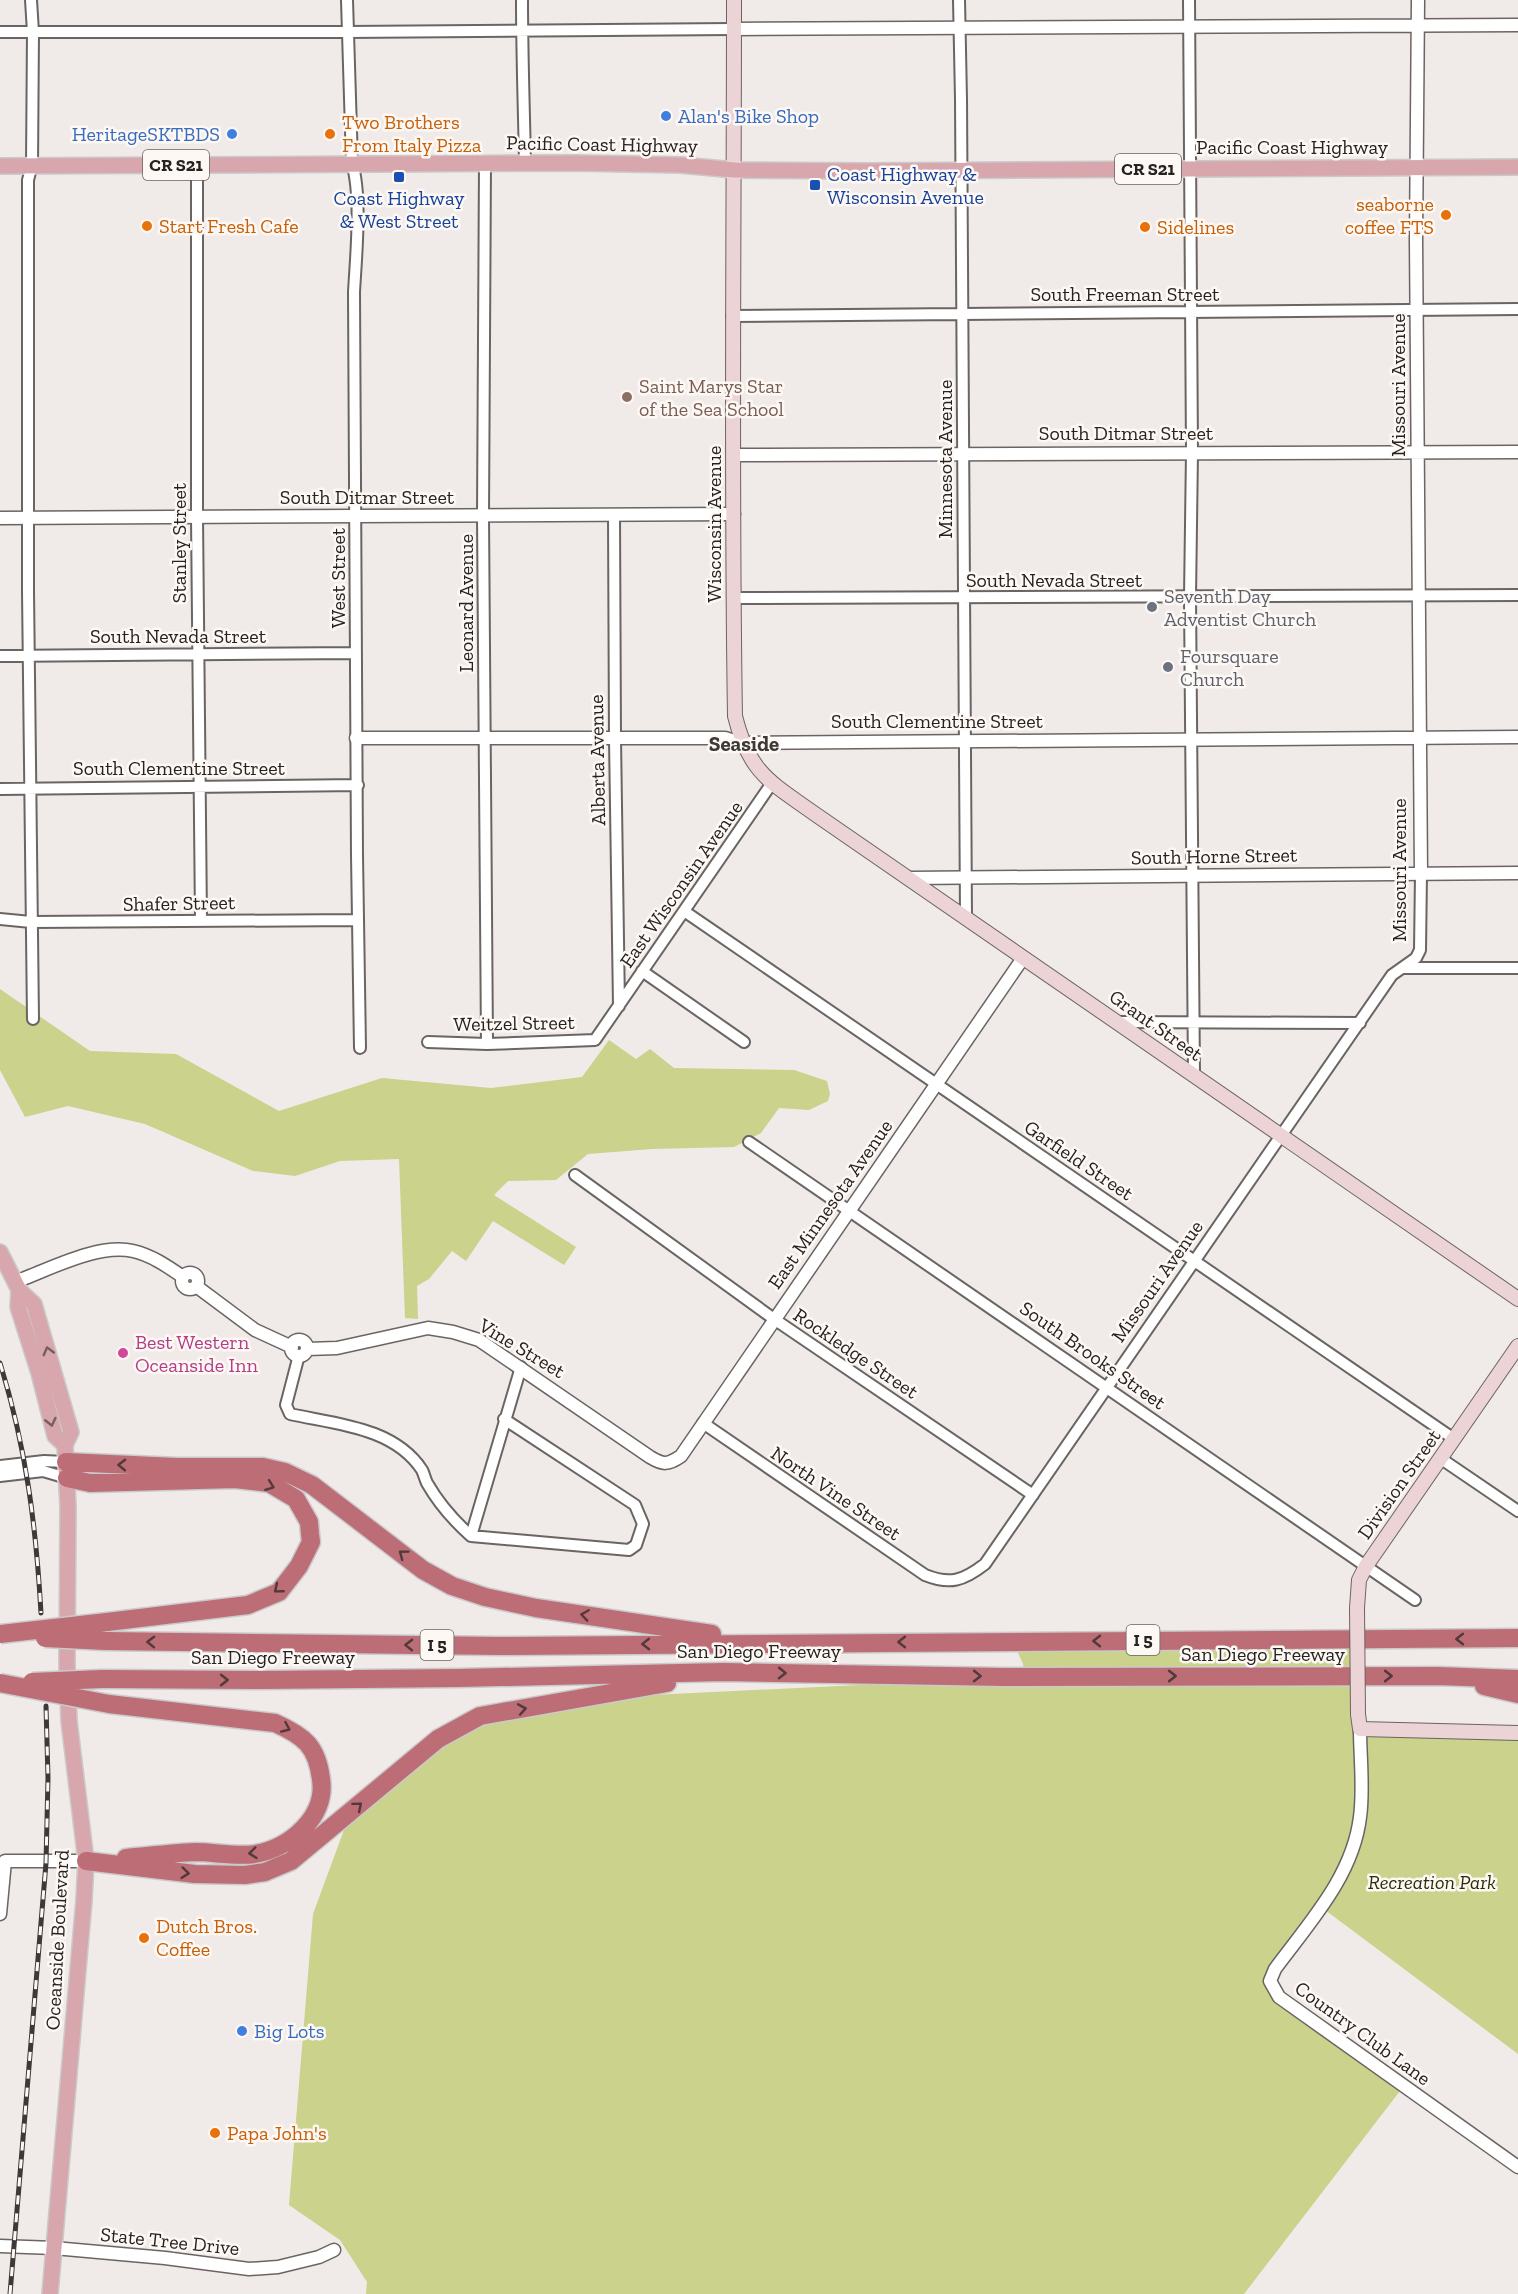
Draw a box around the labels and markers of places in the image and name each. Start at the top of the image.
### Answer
place label: Alan's Bike Shop [678,104,819,128]
marker: Alan's Bike Shop [659,109,673,123]
place label: Two Brothers From Italy Pizza [342,110,482,157]
place label: HeritageSKTBDS [72,122,220,146]
marker: HeritageSKTBDS [225,127,239,141]
marker: Two Brothers From Italy Pizza [323,127,337,141]
place label: Coast Highway & Wisconsin Avenue [827,162,984,209]
marker: Coast Highway & West Street [392,170,406,184]
marker: Coast Highway & Wisconsin Avenue [808,178,822,192]
place label: Coast Highway & West Street [334,186,465,233]
place label: seaborne coffee FTS [1345,192,1434,239]
marker: seaborne coffee FTS [1439,208,1453,222]
place label: Start Fresh Cafe [159,214,299,238]
place label: Sidelines [1157,215,1234,239]
marker: Start Fresh Cafe [140,219,154,233]
marker: Sidelines [1138,220,1152,234]
place label: Saint Marys Star of the Sea School [639,374,784,421]
marker: Saint Marys Star of the Sea School [620,390,634,404]
place label: Seventh Day Adventist Church [1164,584,1317,631]
marker: Seventh Day Adventist Church [1145,600,1159,614]
place label: Foursquare Church [1180,644,1279,691]
marker: Foursquare Church [1161,660,1175,674]
place label: Best Western Oceanside Inn [135,1330,259,1377]
marker: Best Western Oceanside Inn [116,1346,130,1360]
place label: Dutch Bros. Coffee [156,1914,257,1961]
marker: Dutch Bros. Coffee [137,1931,151,1945]
place label: Big Lots [254,2019,325,2043]
marker: Big Lots [235,2024,249,2038]
place label: Papa John's [227,2121,327,2145]
marker: Papa John's [208,2126,222,2140]

